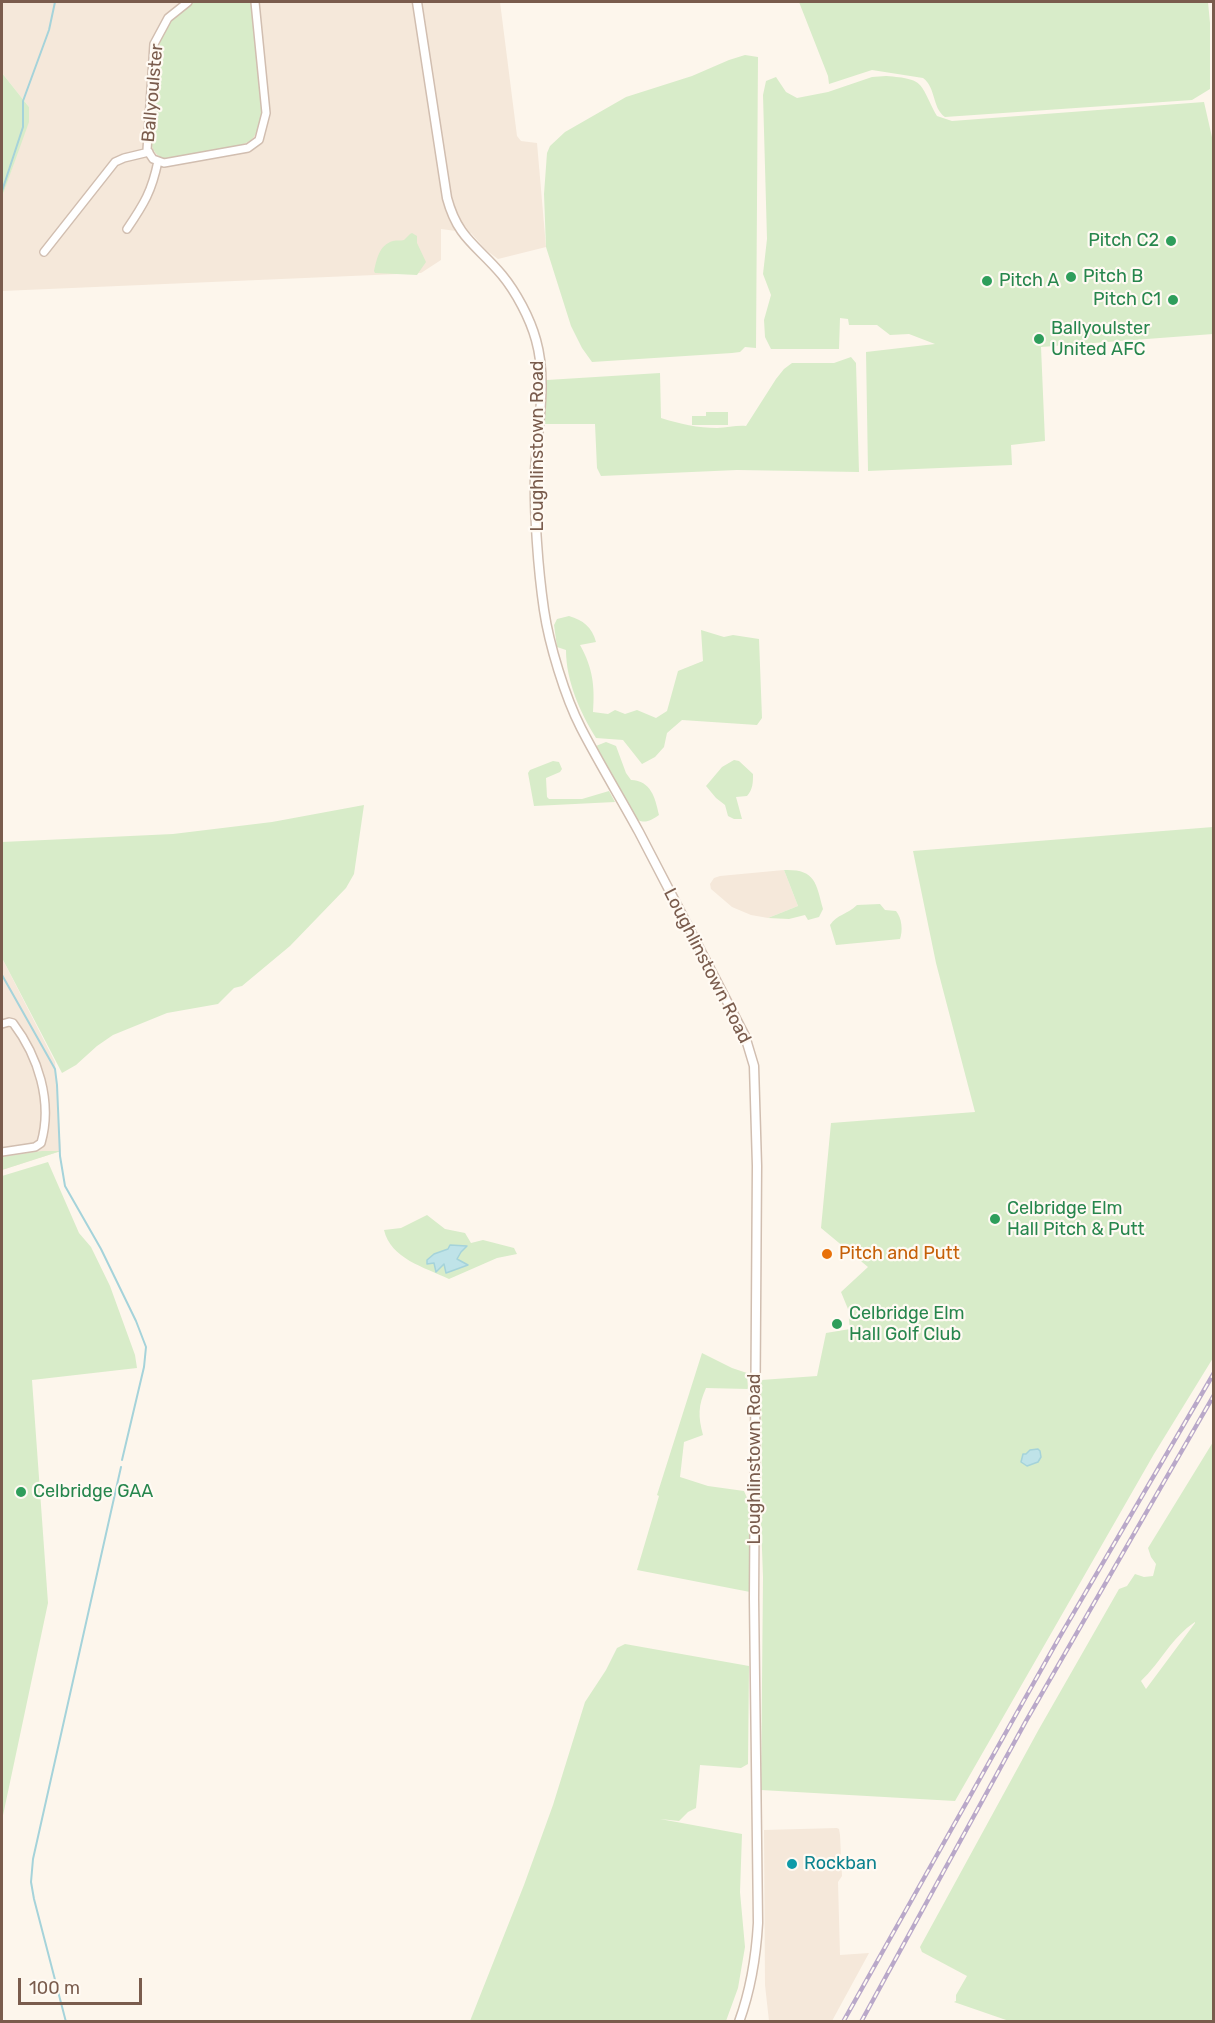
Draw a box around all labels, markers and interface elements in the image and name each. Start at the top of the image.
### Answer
street label: Ballyoulster [138,43,168,143]
place label: Pitch C2 [1088,230,1159,252]
marker: Pitch C2 [1164,234,1178,248]
place label: Pitch B [1083,266,1143,288]
place label: Pitch A [999,270,1059,292]
marker: Pitch B [1064,270,1078,284]
marker: Pitch A [980,274,994,288]
place label: Pitch C1 [1093,289,1161,311]
marker: Pitch C1 [1166,293,1180,307]
place label: Ballyoulster United AFC [1051,318,1150,360]
marker: Ballyoulster United AFC [1032,332,1046,346]
street label: Loughlinstown Road [527,360,549,532]
street label: Loughlinstown Road [659,885,755,1047]
place label: Celbridge Elm Hall Pitch & Putt [1007,1198,1145,1240]
marker: Celbridge Elm Hall Pitch & Putt [988,1212,1002,1226]
place label: Pitch and Putt [839,1243,960,1265]
marker: Pitch and Putt [820,1247,834,1261]
place label: Celbridge Elm Hall Golf Club [849,1303,965,1346]
marker: Celbridge Elm Hall Golf Club [830,1317,844,1331]
street label: Loughlinstown Road [744,1373,766,1545]
place label: Celbridge GAA [33,1481,153,1503]
marker: Celbridge GAA [14,1485,28,1499]
place label: Rockban [804,1853,877,1875]
marker: Rockban [785,1857,799,1871]
scale bar [21,1966,146,2004]
text: 100 m [29,1977,80,1999]

